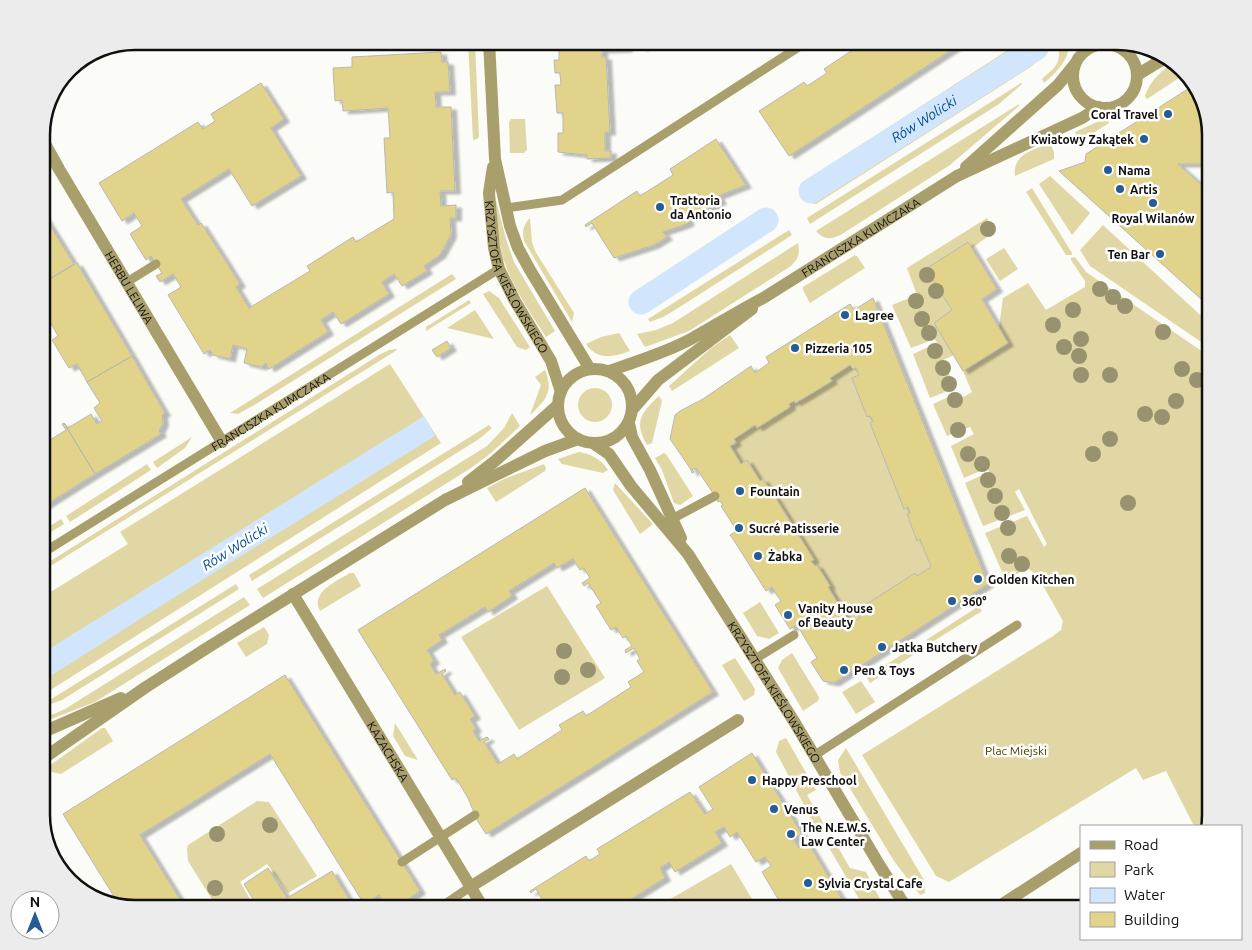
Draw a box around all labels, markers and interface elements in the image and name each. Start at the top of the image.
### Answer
water label: Rów Wolicki [888,92,960,146]
place label: Coral Travel [1091,108,1158,121]
marker: Coral Travel [1162,108,1174,120]
place label: Kwiatowy Zakątek [1031,133,1134,147]
marker: Kwiatowy Zakątek [1138,133,1150,145]
marker: Nama [1102,164,1114,176]
place label: Nama [1118,164,1150,177]
marker: Artis [1114,183,1126,195]
place label: Artis [1130,183,1158,196]
place label: Trattoria da Antonio [670,194,732,221]
street label: FRANCISZKA KLIMCZAKA [799,195,922,279]
marker: Royal Wilanów [1147,197,1159,209]
street label: KRZYSZTOFA KIEŚLOWSKIEGO [483,200,551,355]
marker: Trattoria da Antonio [654,201,666,213]
place label: Royal Wilanów [1112,212,1195,225]
place label: Ten Bar [1107,248,1150,261]
marker: Ten Bar [1154,248,1166,260]
street label: HERBU LELIWA [103,249,156,326]
marker: Lagree [839,309,851,321]
place label: Lagree [855,309,894,322]
marker: Pizzeria 105 [789,342,801,354]
place label: Pizzeria 105 [805,342,873,355]
street label: FRANCISZKA KLIMCZAKA [209,370,332,453]
marker: Fountain [734,485,746,497]
place label: Fountain [750,485,800,498]
water label: Rów Wolicki [199,520,271,574]
marker: Sucré Patisserie [733,522,745,534]
place label: Sucré Patisserie [749,522,839,535]
place label: Żabka [768,549,802,563]
marker: Żabka [752,550,764,562]
marker: Golden Kitchen [972,573,984,585]
place label: Golden Kitchen [988,573,1074,586]
marker: 360° [946,595,958,607]
place label: 360° [962,595,987,608]
place label: Vanity House of Beauty [798,602,873,629]
marker: Vanity House of Beauty [782,609,794,621]
street label: KRZYSZTOFA KIEŚLOWSKIEGO [726,619,824,765]
marker: Jatka Butchery [876,641,888,653]
place label: Jatka Butchery [892,641,978,654]
marker: Pen & Toys [838,664,850,676]
place label: Pen & Toys [854,664,915,677]
street label: KAZACHSKA [365,719,412,784]
park label: Plac Miejski [985,744,1047,757]
marker: Happy Preschool [746,774,758,786]
place label: Happy Preschool [762,774,857,787]
marker: Venus [768,803,780,815]
place label: Venus [784,803,819,816]
place label: The N.E.W.S. Law Center [801,821,870,848]
legend [1080,825,1242,940]
marker: The N.E.W.S. Law Center [785,828,797,840]
text: Road [1124,836,1159,853]
text: Park [1124,861,1154,878]
marker: Sylvia Crystal Cafe [802,877,814,889]
place label: Sylvia Crystal Cafe [818,877,923,890]
text: Water [1124,886,1165,903]
north arrow [10,890,60,940]
text: N [30,894,40,910]
text: Building [1124,911,1179,928]

